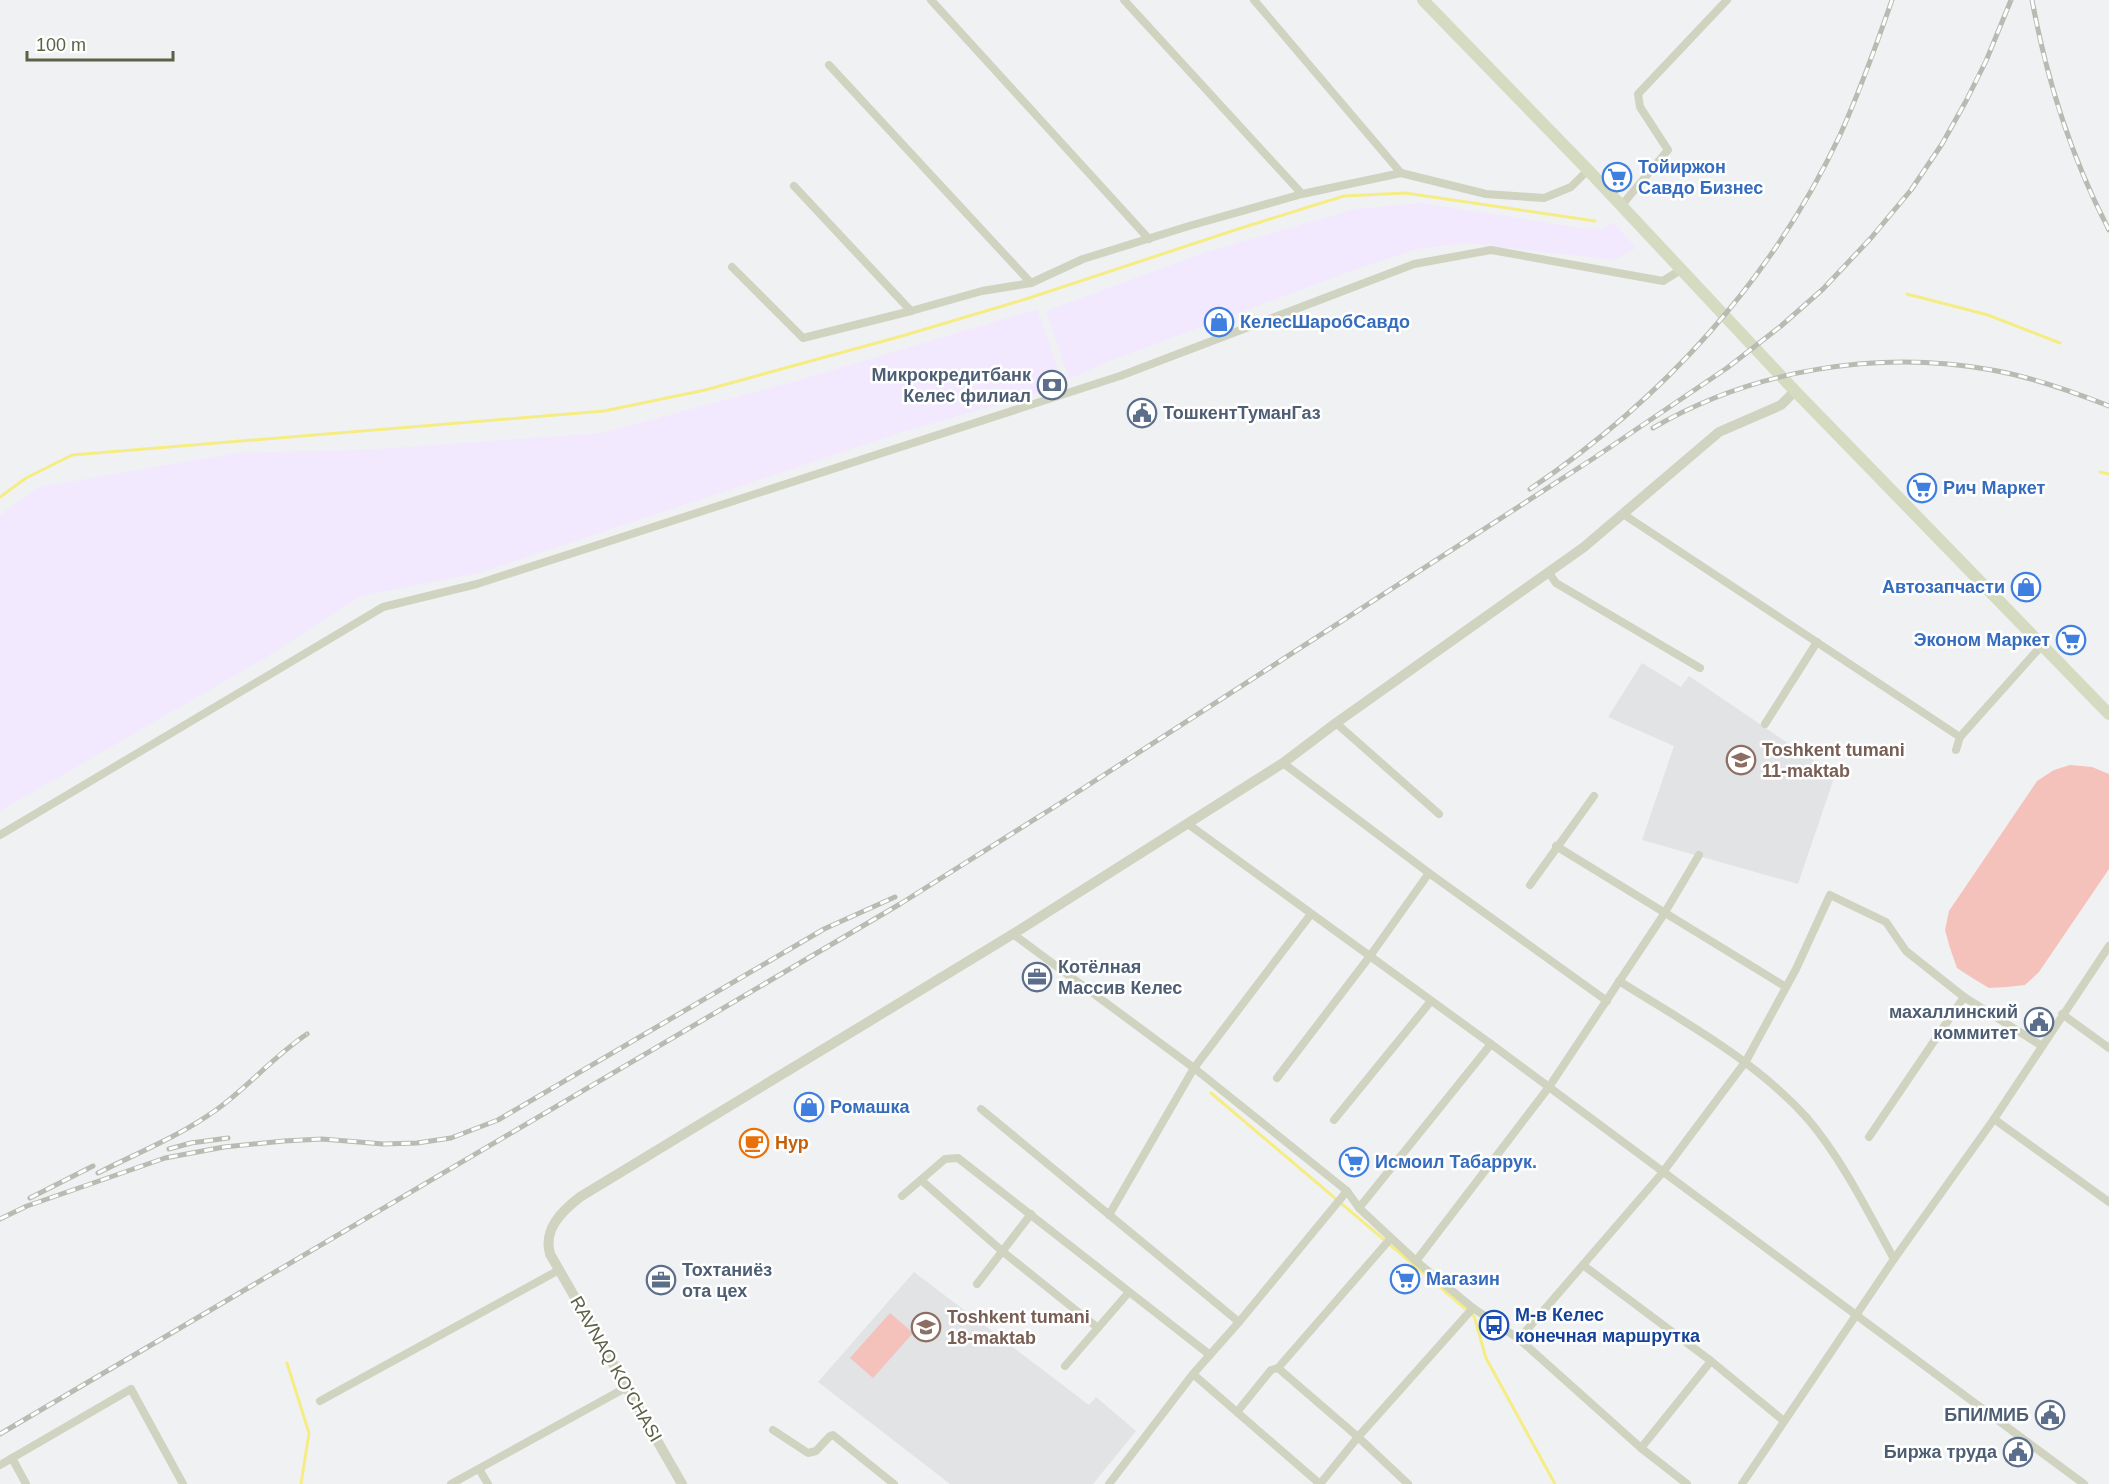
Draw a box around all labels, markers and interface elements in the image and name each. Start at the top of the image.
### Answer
scale bar [27,24,172,62]
text: 100 m [36,35,86,55]
place label: Тойиржон Савдо Бизнес [1638,157,1763,198]
supermarket icon: Тойиржон Савдо Бизнес [1601,161,1633,193]
shop icon: КелесШаробСавдо [1203,306,1235,338]
place label: КелесШаробСавдо [1240,312,1410,332]
place label: Микрокредитбанк Келес филиал [872,365,1032,406]
bank icon: Микрокредитбанк Келес филиал [1036,369,1068,401]
public building icon: ТошкентТуманГаз [1126,397,1158,429]
place label: ТошкентТуманГаз [1163,403,1321,423]
supermarket icon: Рич Маркет [1906,472,1938,504]
place label: Рич Маркет [1943,478,2046,498]
shop icon: Автозапчасти [2010,571,2042,603]
place label: Автозапчасти [1882,577,2005,597]
supermarket icon: Эконом Маркет [2055,624,2087,656]
place label: Эконом Маркет [1914,630,2050,650]
place label: Toshkent tumani 11-maktab [1762,740,1905,781]
school or university icon: Toshkent tumani 11-maktab [1725,744,1757,776]
place label: Котёлная Массив Келес [1058,957,1182,998]
office icon: Котёлная Массив Келес [1021,961,1053,993]
place label: махаллинский коммитет [1889,1002,2018,1043]
public building icon: махаллинский коммитет [2023,1006,2055,1038]
shop icon: Ромашка [793,1091,825,1123]
place label: Ромашка [830,1097,910,1117]
cafe icon: Нур [738,1127,770,1159]
place label: Нур [775,1133,809,1153]
supermarket icon: Исмоил Табаррук. [1338,1146,1370,1178]
place label: Исмоил Табаррук. [1375,1152,1537,1172]
place label: Тохтаниёз ота цех [682,1260,772,1301]
supermarket icon: Магазин [1389,1263,1421,1295]
office icon: Тохтаниёз ота цех [645,1264,677,1296]
place label: Магазин [1426,1269,1500,1289]
street label: RAVNAQ KO‘CHASI [566,1293,666,1445]
place label: М-в Келес конечная маршрутка [1515,1305,1701,1346]
place label: Toshkent tumani 18-maktab [947,1307,1090,1348]
bus stop icon: М-в Келес конечная маршрутка [1478,1309,1510,1341]
school or university icon: Toshkent tumani 18-maktab [910,1311,942,1343]
public building icon: БПИ/МИБ [2034,1399,2066,1431]
place label: БПИ/МИБ [1944,1405,2029,1425]
public building icon: Биржа труда [2002,1436,2034,1468]
place label: Биржа труда [1884,1442,1998,1462]

